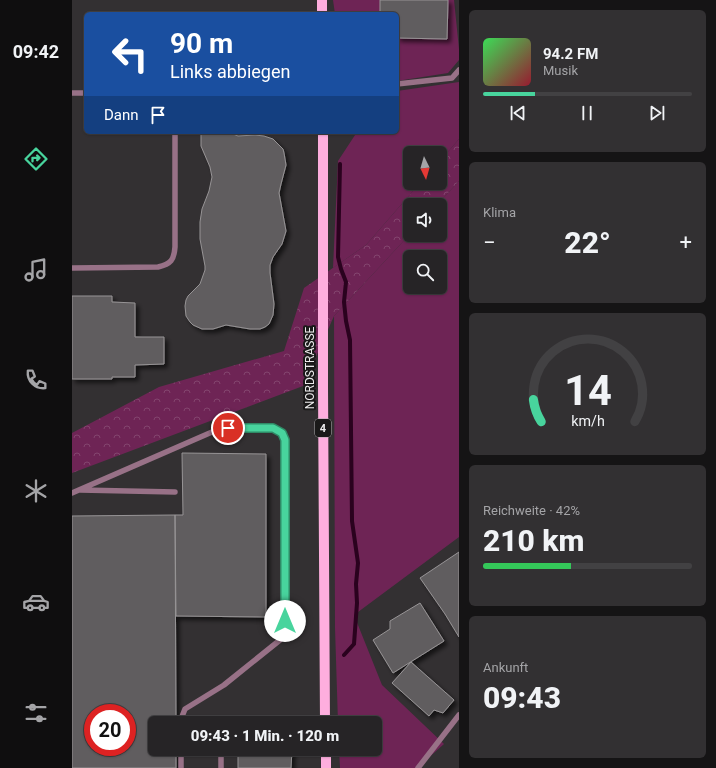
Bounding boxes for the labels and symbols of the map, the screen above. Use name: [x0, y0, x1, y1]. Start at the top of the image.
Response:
north arrow: [403, 146, 447, 190]
street label: NORDSTRASSE: [303, 326, 317, 409]
pin: [211, 411, 245, 445]
road number: 4: [315, 419, 331, 437]
position arrow: [264, 600, 306, 642]
speed limit sign: 20: [84, 704, 136, 756]

